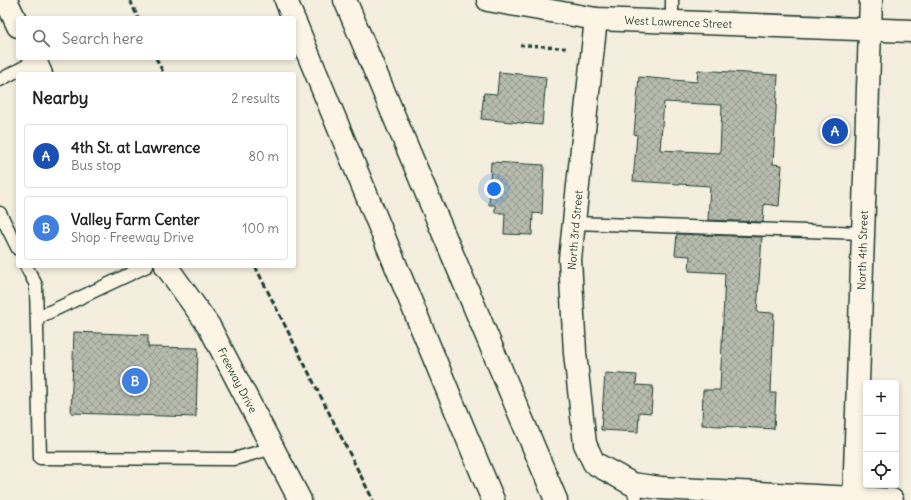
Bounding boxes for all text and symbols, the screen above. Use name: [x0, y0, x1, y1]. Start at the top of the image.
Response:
street label: West Lawrence Street: [624, 13, 733, 31]
search box: [16, 16, 296, 60]
icon: search: [30, 27, 52, 49]
text: Search here: [62, 29, 143, 48]
text: Nearby: [32, 87, 88, 109]
text: 2 results: [231, 90, 280, 107]
pin: A: [822, 116, 848, 146]
text: 4th St. at Lawrence: [71, 138, 200, 157]
text: A: [42, 148, 50, 165]
text: 80 m: [248, 148, 279, 165]
text: Bus stop: [71, 157, 121, 174]
your location: [484, 179, 504, 199]
street label: North 3rd Street: [565, 189, 585, 270]
text: Valley Farm Center: [71, 210, 200, 229]
street label: North 4th Street: [854, 210, 871, 290]
text: B: [42, 220, 50, 237]
text: 100 m: [242, 220, 279, 237]
text: Shop · Freeway Drive: [71, 229, 194, 246]
street label: Freeway Drive: [215, 345, 260, 415]
pin: B: [122, 366, 148, 396]
map controls: [863, 380, 899, 488]
button: +: [863, 380, 899, 416]
button: −: [863, 416, 899, 452]
button: locate: [863, 452, 899, 488]

